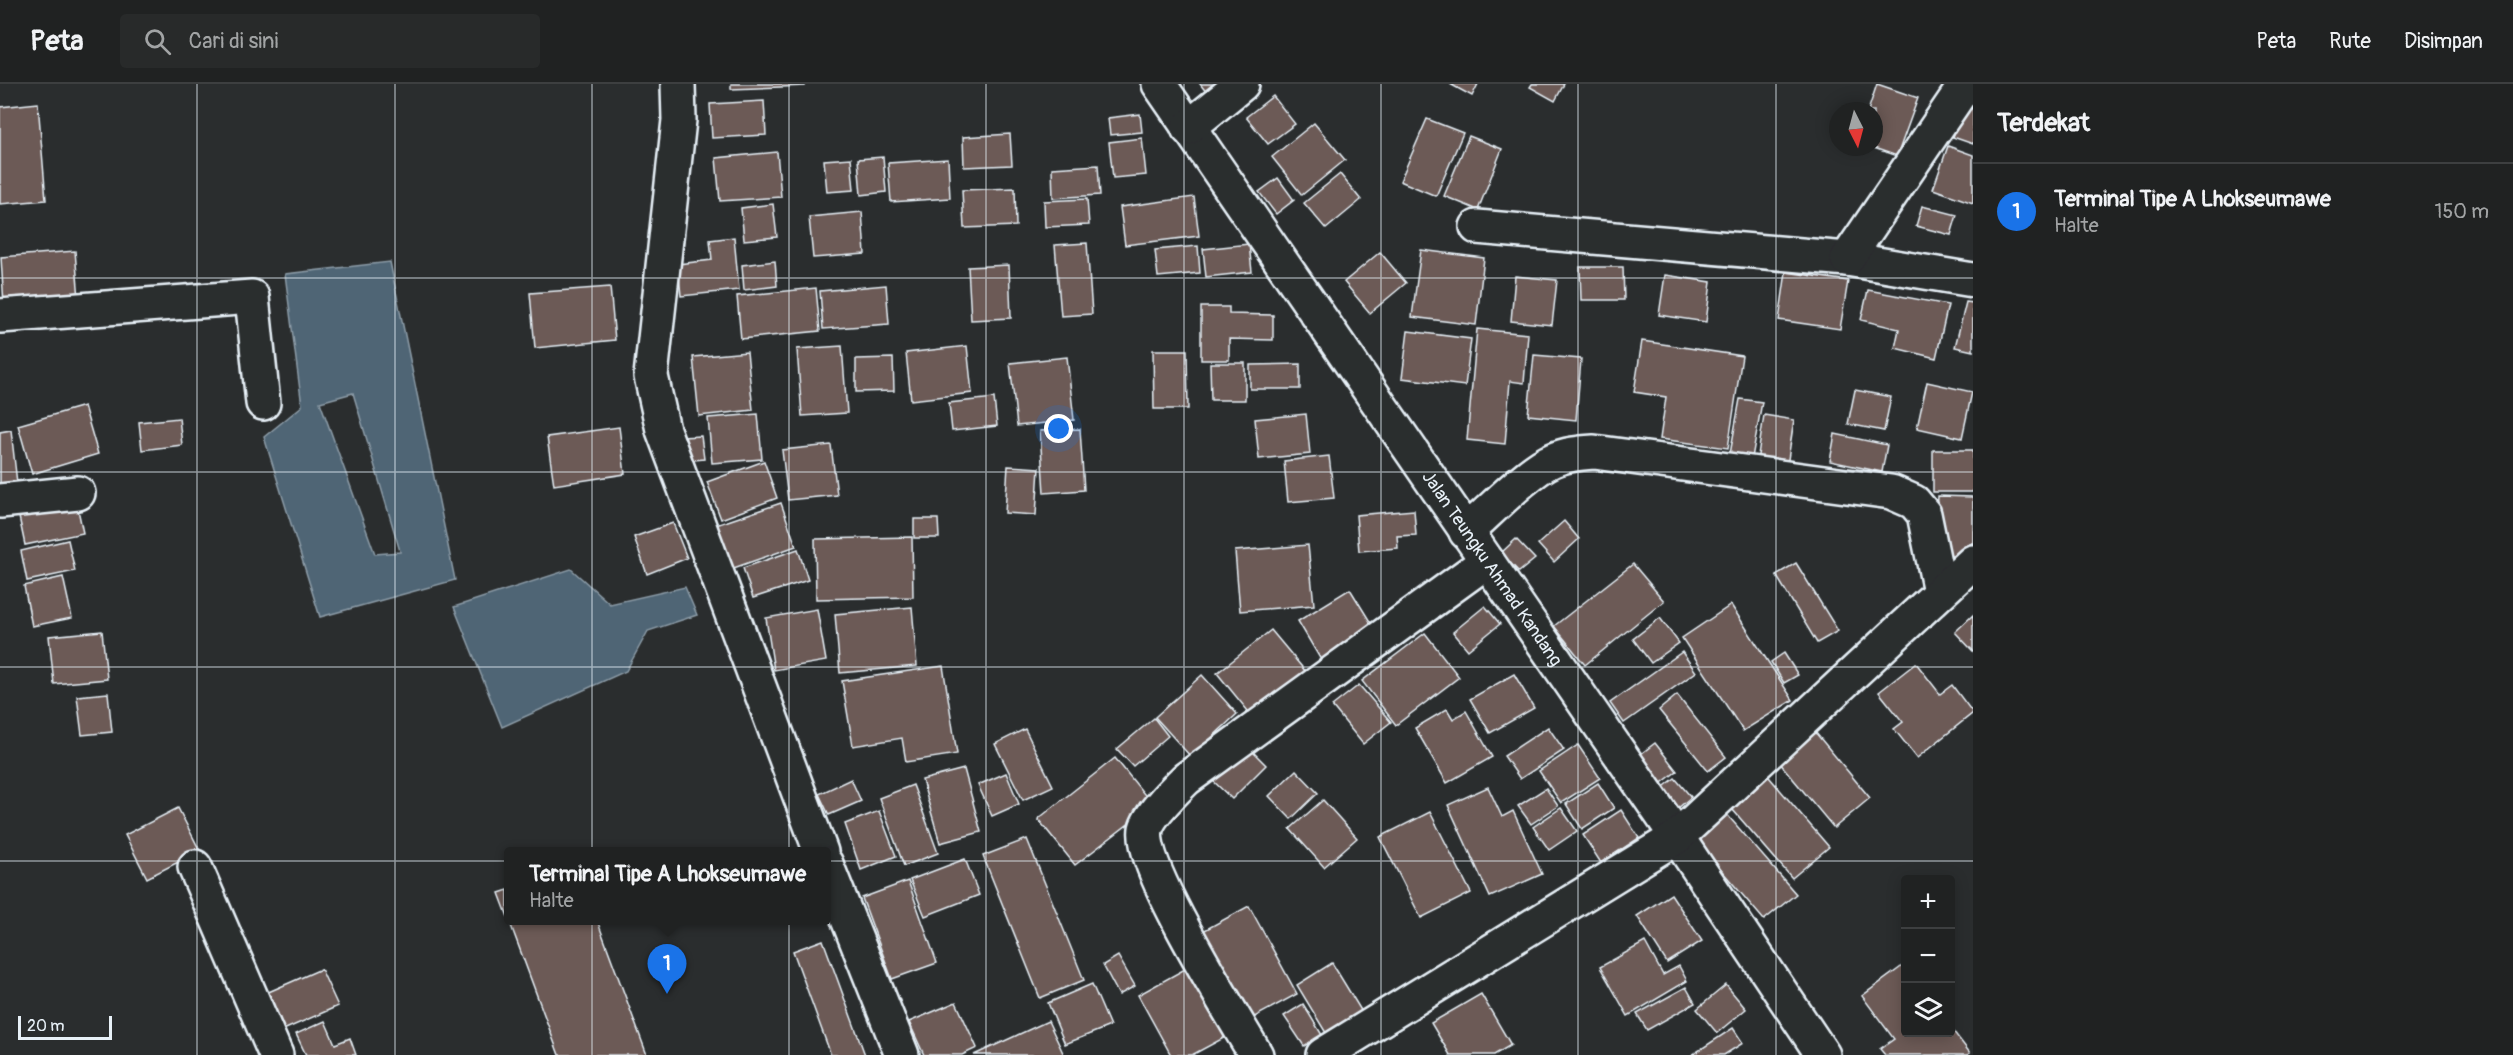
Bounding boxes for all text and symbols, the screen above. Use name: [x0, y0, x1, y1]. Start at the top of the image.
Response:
search box: [120, 14, 540, 68]
text: Peta: [30, 24, 84, 59]
icon: search: [141, 25, 174, 58]
text: Cari di sini: [189, 27, 278, 55]
text: Peta: [2256, 28, 2296, 55]
text: Rute: [2329, 28, 2371, 55]
text: Disimpan: [2404, 28, 2483, 55]
north arrow: [1829, 102, 1883, 156]
text: Terdekat: [1997, 107, 2090, 139]
text: Terminal Tipe A Lhokseumawe: [2054, 185, 2331, 213]
text: 1: [2013, 199, 2020, 224]
text: 150 m: [2435, 199, 2489, 224]
text: Halte: [2054, 213, 2099, 238]
your location: [1044, 414, 1073, 443]
street label: Jalan Teungku Ahmad Kandang: [1417, 466, 1567, 671]
popup: [504, 847, 831, 925]
text: Terminal Tipe A Lhokseumawe: [529, 860, 806, 888]
map controls: [1901, 875, 1955, 1037]
button: +: [1901, 875, 1955, 929]
text: Halte: [529, 888, 574, 913]
button: −: [1901, 929, 1955, 983]
pin: 1: [648, 944, 686, 994]
button: layers: [1901, 983, 1955, 1037]
scale bar: [18, 1013, 112, 1040]
text: 20 m: [27, 1016, 65, 1036]

